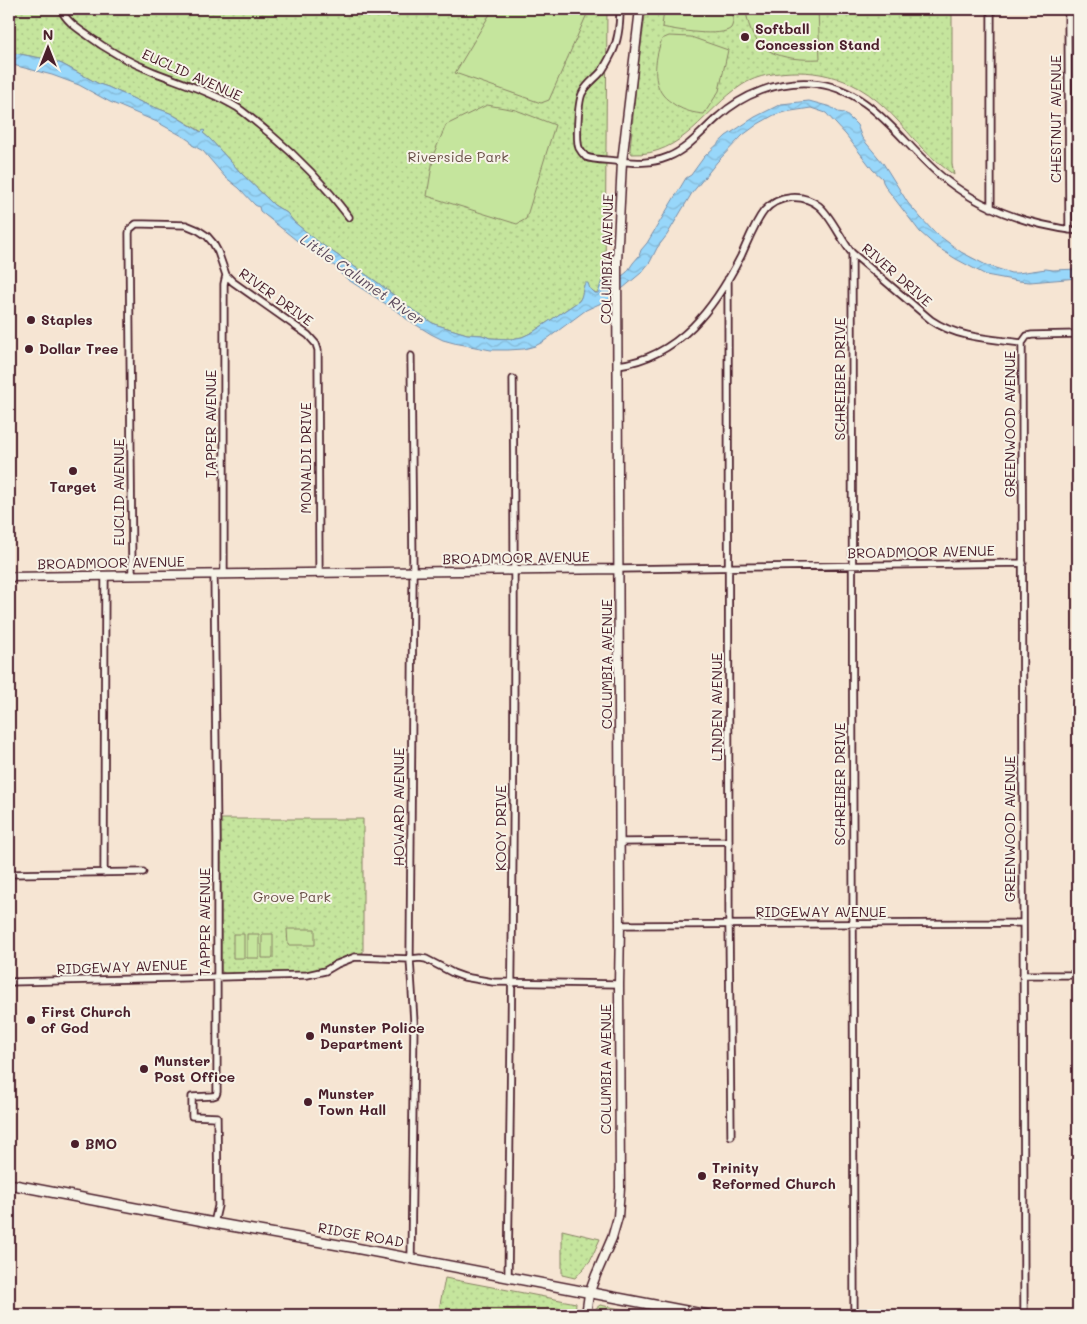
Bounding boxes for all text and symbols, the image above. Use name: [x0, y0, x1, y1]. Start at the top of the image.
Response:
place label: Softball Concession Stand: [755, 19, 880, 54]
north arrow: [22, 22, 72, 72]
text: N: [43, 25, 53, 44]
marker: Softball Concession Stand: [739, 31, 751, 43]
street label: EUCLID AVENUE: [139, 44, 245, 105]
street label: CHESTNUT AVENUE: [1046, 55, 1065, 183]
park label: Riverside Park: [407, 147, 509, 166]
street label: COLUMBIA AVENUE: [596, 194, 617, 324]
water label: Little Calumet River: [297, 229, 429, 330]
street label: RIVER DRIVE: [858, 239, 937, 310]
street label: RIVER DRIVE: [235, 263, 317, 330]
place label: Staples: [41, 310, 93, 329]
marker: Staples: [25, 314, 37, 326]
street label: SCHREIBER DRIVE: [830, 318, 849, 440]
place label: Dollar Tree: [39, 339, 118, 358]
marker: Dollar Tree: [23, 343, 35, 355]
street label: GREENWOOD AVENUE: [1000, 351, 1019, 497]
street label: TAPPER AVENUE: [201, 370, 220, 478]
street label: MONALDI DRIVE: [296, 402, 315, 514]
street label: EUCLID AVENUE: [109, 438, 128, 546]
marker: Target: [67, 465, 79, 477]
place label: Target: [49, 477, 97, 496]
street label: BROADMOOR AVENUE: [847, 541, 995, 562]
street label: BROADMOOR AVENUE: [442, 547, 590, 568]
street label: BROADMOOR AVENUE: [37, 552, 185, 573]
street label: COLUMBIA AVENUE: [597, 599, 616, 729]
street label: LINDEN AVENUE: [707, 653, 726, 761]
street label: SCHREIBER DRIVE: [830, 723, 849, 845]
street label: HOWARD AVENUE: [389, 748, 408, 866]
street label: GREENWOOD AVENUE: [1000, 756, 1019, 902]
street label: KOOY DRIVE: [491, 785, 510, 871]
street label: TAPPER AVENUE: [195, 868, 214, 976]
park label: Grove Park: [253, 887, 331, 906]
street label: RIDGEWAY AVENUE: [755, 902, 887, 921]
street label: RIDGEWAY AVENUE: [56, 955, 188, 978]
place label: First Church of God: [41, 1002, 131, 1037]
street label: COLUMBIA AVENUE: [596, 1004, 615, 1134]
marker: First Church of God: [25, 1014, 37, 1026]
place label: Munster Police Department: [320, 1018, 425, 1053]
marker: Munster Police Department: [304, 1030, 316, 1042]
place label: Munster Post Office: [154, 1051, 235, 1086]
marker: Munster Post Office: [138, 1063, 150, 1075]
place label: Munster Town Hall: [318, 1084, 386, 1119]
marker: Munster Town Hall: [302, 1096, 314, 1108]
place label: BMO: [85, 1134, 117, 1153]
marker: BMO: [69, 1138, 81, 1150]
place label: Trinity Reformed Church: [712, 1158, 836, 1193]
marker: Trinity Reformed Church: [696, 1170, 708, 1182]
street label: RIDGE ROAD: [317, 1218, 406, 1251]

